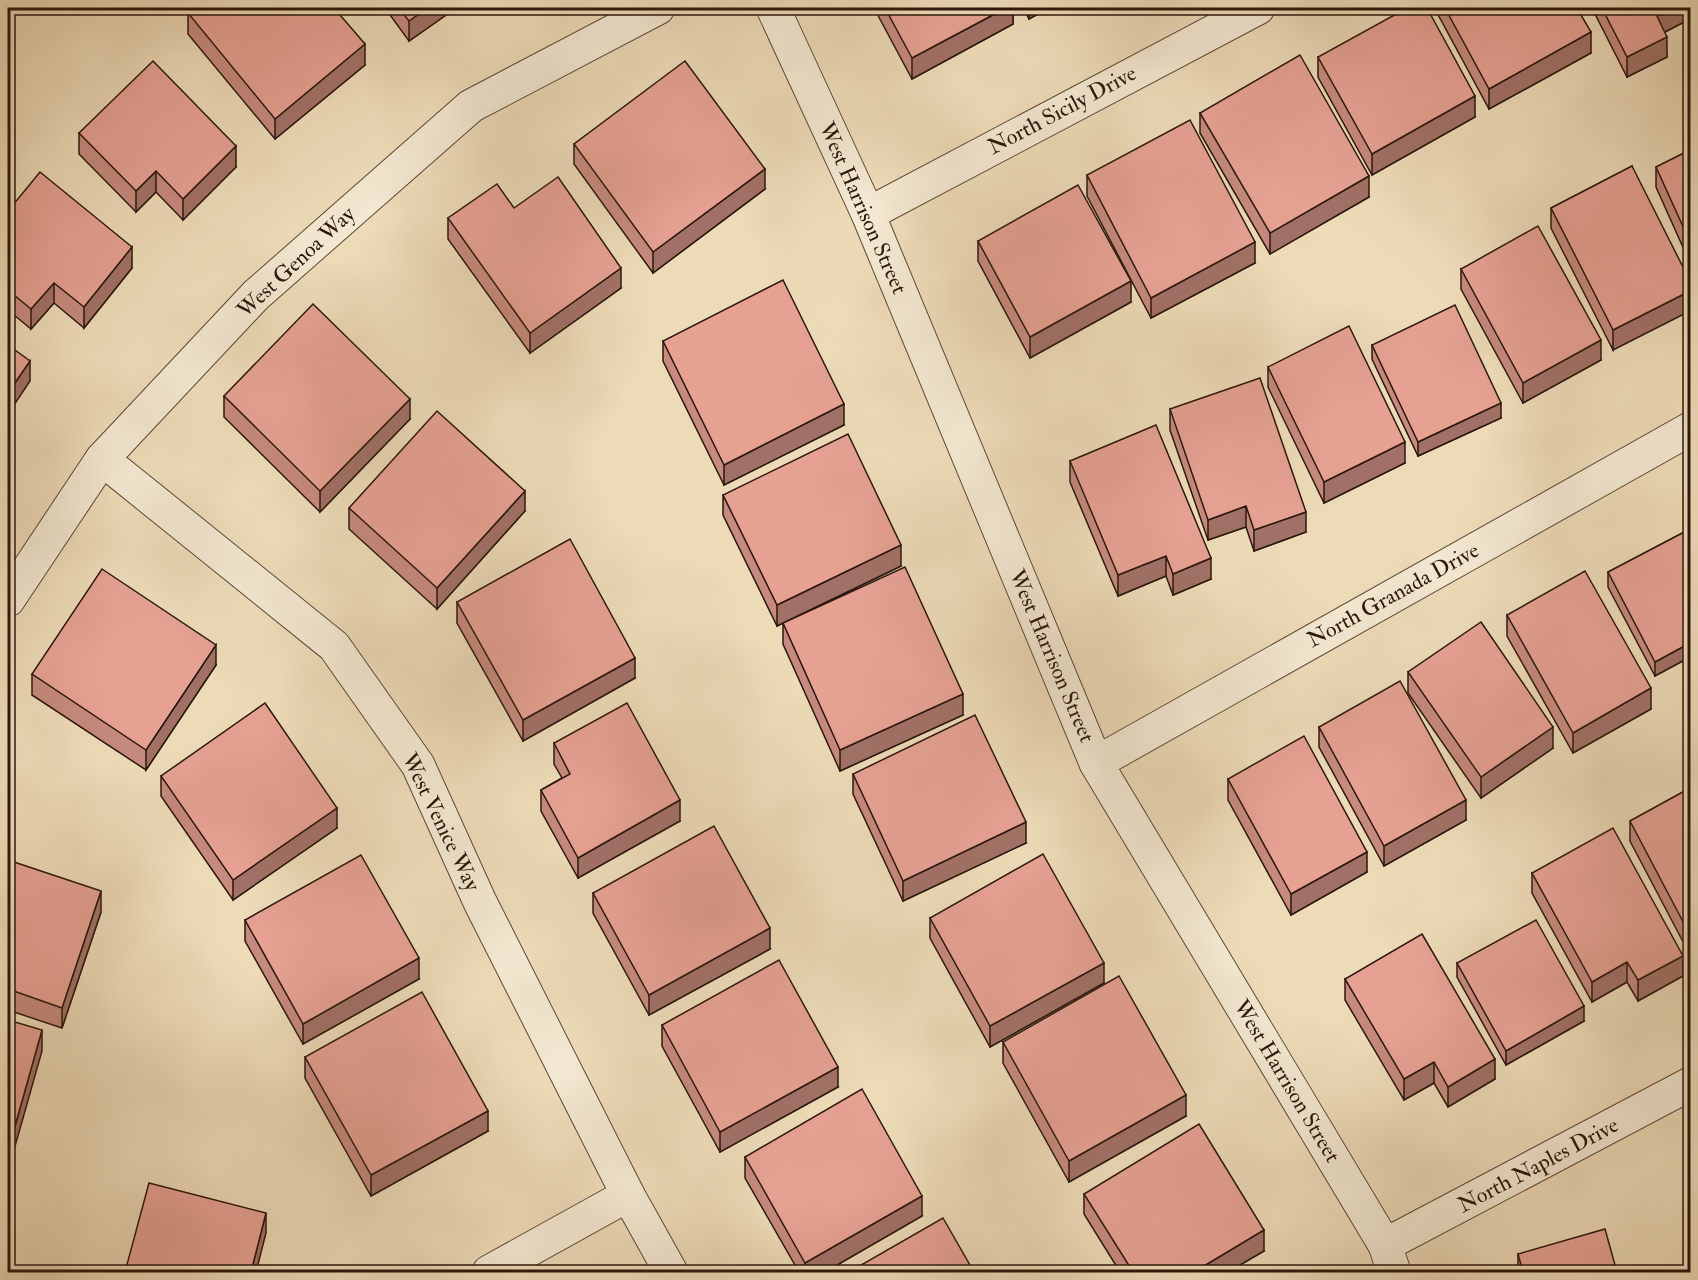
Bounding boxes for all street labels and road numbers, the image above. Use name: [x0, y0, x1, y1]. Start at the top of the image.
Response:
street label: North Sicily Drive: [983, 59, 1141, 161]
street label: West Harrison Street: [812, 117, 913, 298]
street label: West Genoa Way: [230, 200, 361, 324]
street label: North Granada Drive: [1302, 536, 1484, 654]
street label: West Harrison Street: [1003, 564, 1101, 747]
street label: West Venice Way: [395, 747, 487, 896]
street label: West Harrison Street: [1227, 993, 1347, 1168]
street label: North Naples Drive: [1453, 1111, 1624, 1220]

